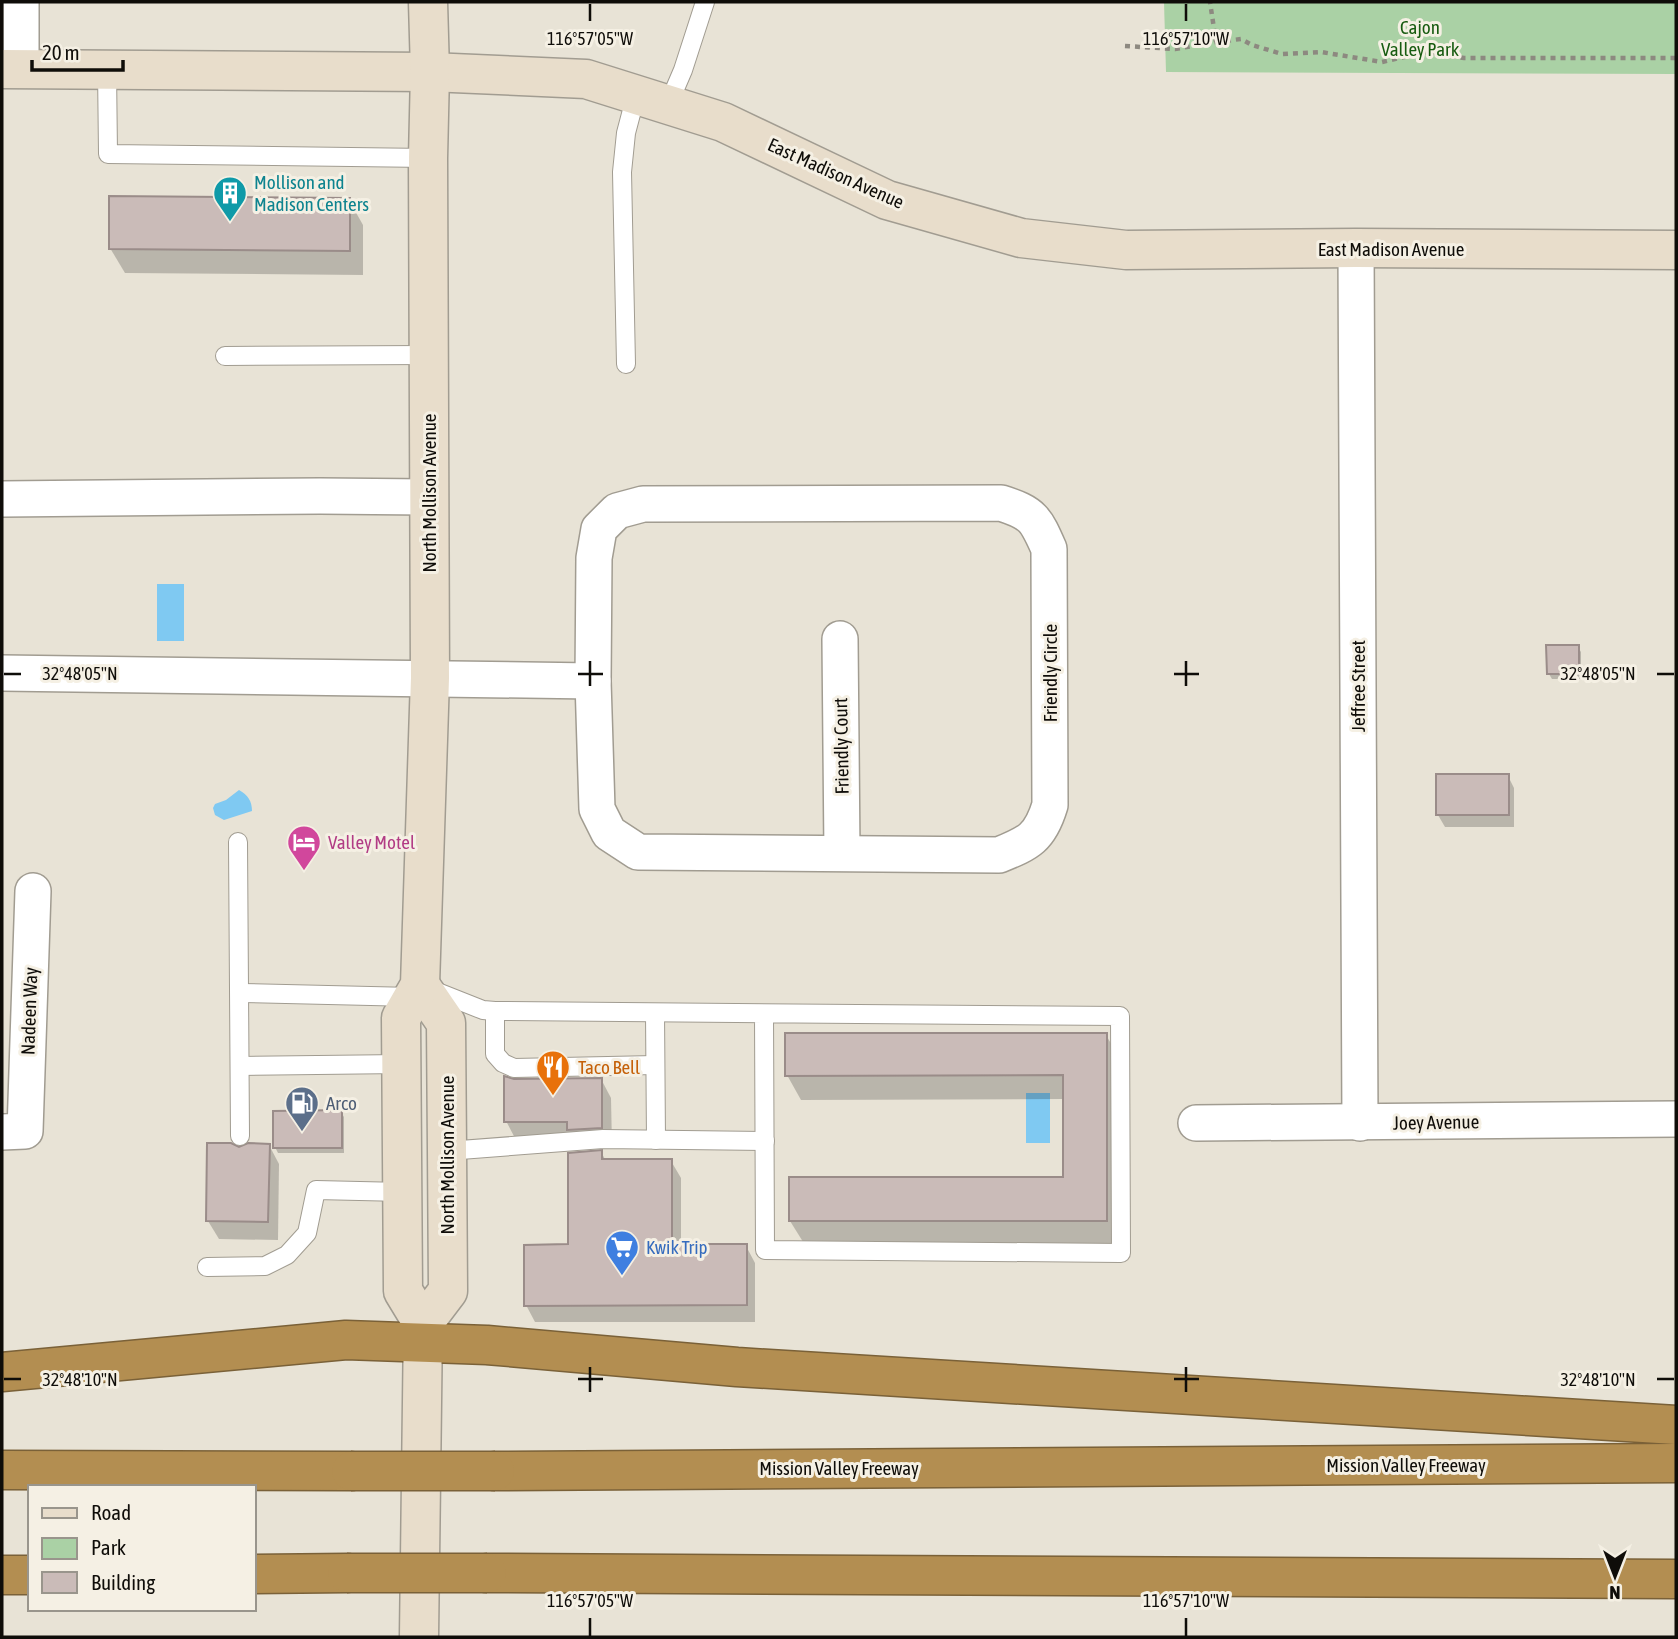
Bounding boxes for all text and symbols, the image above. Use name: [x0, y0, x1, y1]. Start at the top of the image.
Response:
park label: Cajon Valley Park: [1381, 16, 1460, 60]
scale bar: [32, 28, 122, 72]
text: 116°57'05"W: [547, 28, 633, 49]
text: 116°57'10"W: [1143, 28, 1229, 49]
text: 20 m: [42, 40, 80, 64]
street label: East Madison Avenue: [765, 133, 907, 213]
place label: Mollison and Madison Centers: [254, 171, 369, 215]
building icon: Mollison and Madison Centers: [211, 174, 249, 223]
street label: East Madison Avenue: [1318, 238, 1464, 260]
street label: North Mollison Avenue: [418, 414, 440, 573]
street label: Friendly Circle: [1039, 624, 1061, 722]
street label: Jeffree Street: [1347, 640, 1369, 732]
text: 32°48'05"N: [42, 663, 118, 684]
text: 32°48'05"N: [1560, 663, 1636, 684]
street label: Friendly Court: [829, 697, 853, 795]
hotel icon: Valley Motel: [285, 823, 323, 872]
place label: Valley Motel: [328, 831, 415, 853]
street label: Nadeen Way: [16, 967, 42, 1055]
restaurant icon: Taco Bell: [534, 1048, 572, 1097]
place label: Taco Bell: [578, 1056, 640, 1078]
street label: North Mollison Avenue: [436, 1076, 458, 1235]
fuel station icon: Arco: [283, 1084, 321, 1133]
place label: Arco: [326, 1092, 357, 1114]
street label: Joey Avenue: [1393, 1110, 1479, 1134]
supermarket icon: Kwik Trip: [603, 1228, 641, 1277]
place label: Kwik Trip: [646, 1236, 708, 1258]
text: 32°48'10"N: [42, 1369, 118, 1390]
text: 32°48'10"N: [1560, 1369, 1636, 1390]
street label: Mission Valley Freeway: [1326, 1454, 1486, 1476]
street label: Mission Valley Freeway: [759, 1457, 919, 1479]
legend: [28, 1485, 256, 1611]
text: Road: [91, 1500, 131, 1524]
text: Park: [91, 1535, 126, 1559]
north arrow: [1580, 1541, 1650, 1611]
text: Building: [91, 1570, 155, 1594]
text: N: [1609, 1582, 1621, 1604]
text: 116°57'05"W: [547, 1590, 633, 1611]
text: 116°57'10"W: [1143, 1590, 1229, 1611]

